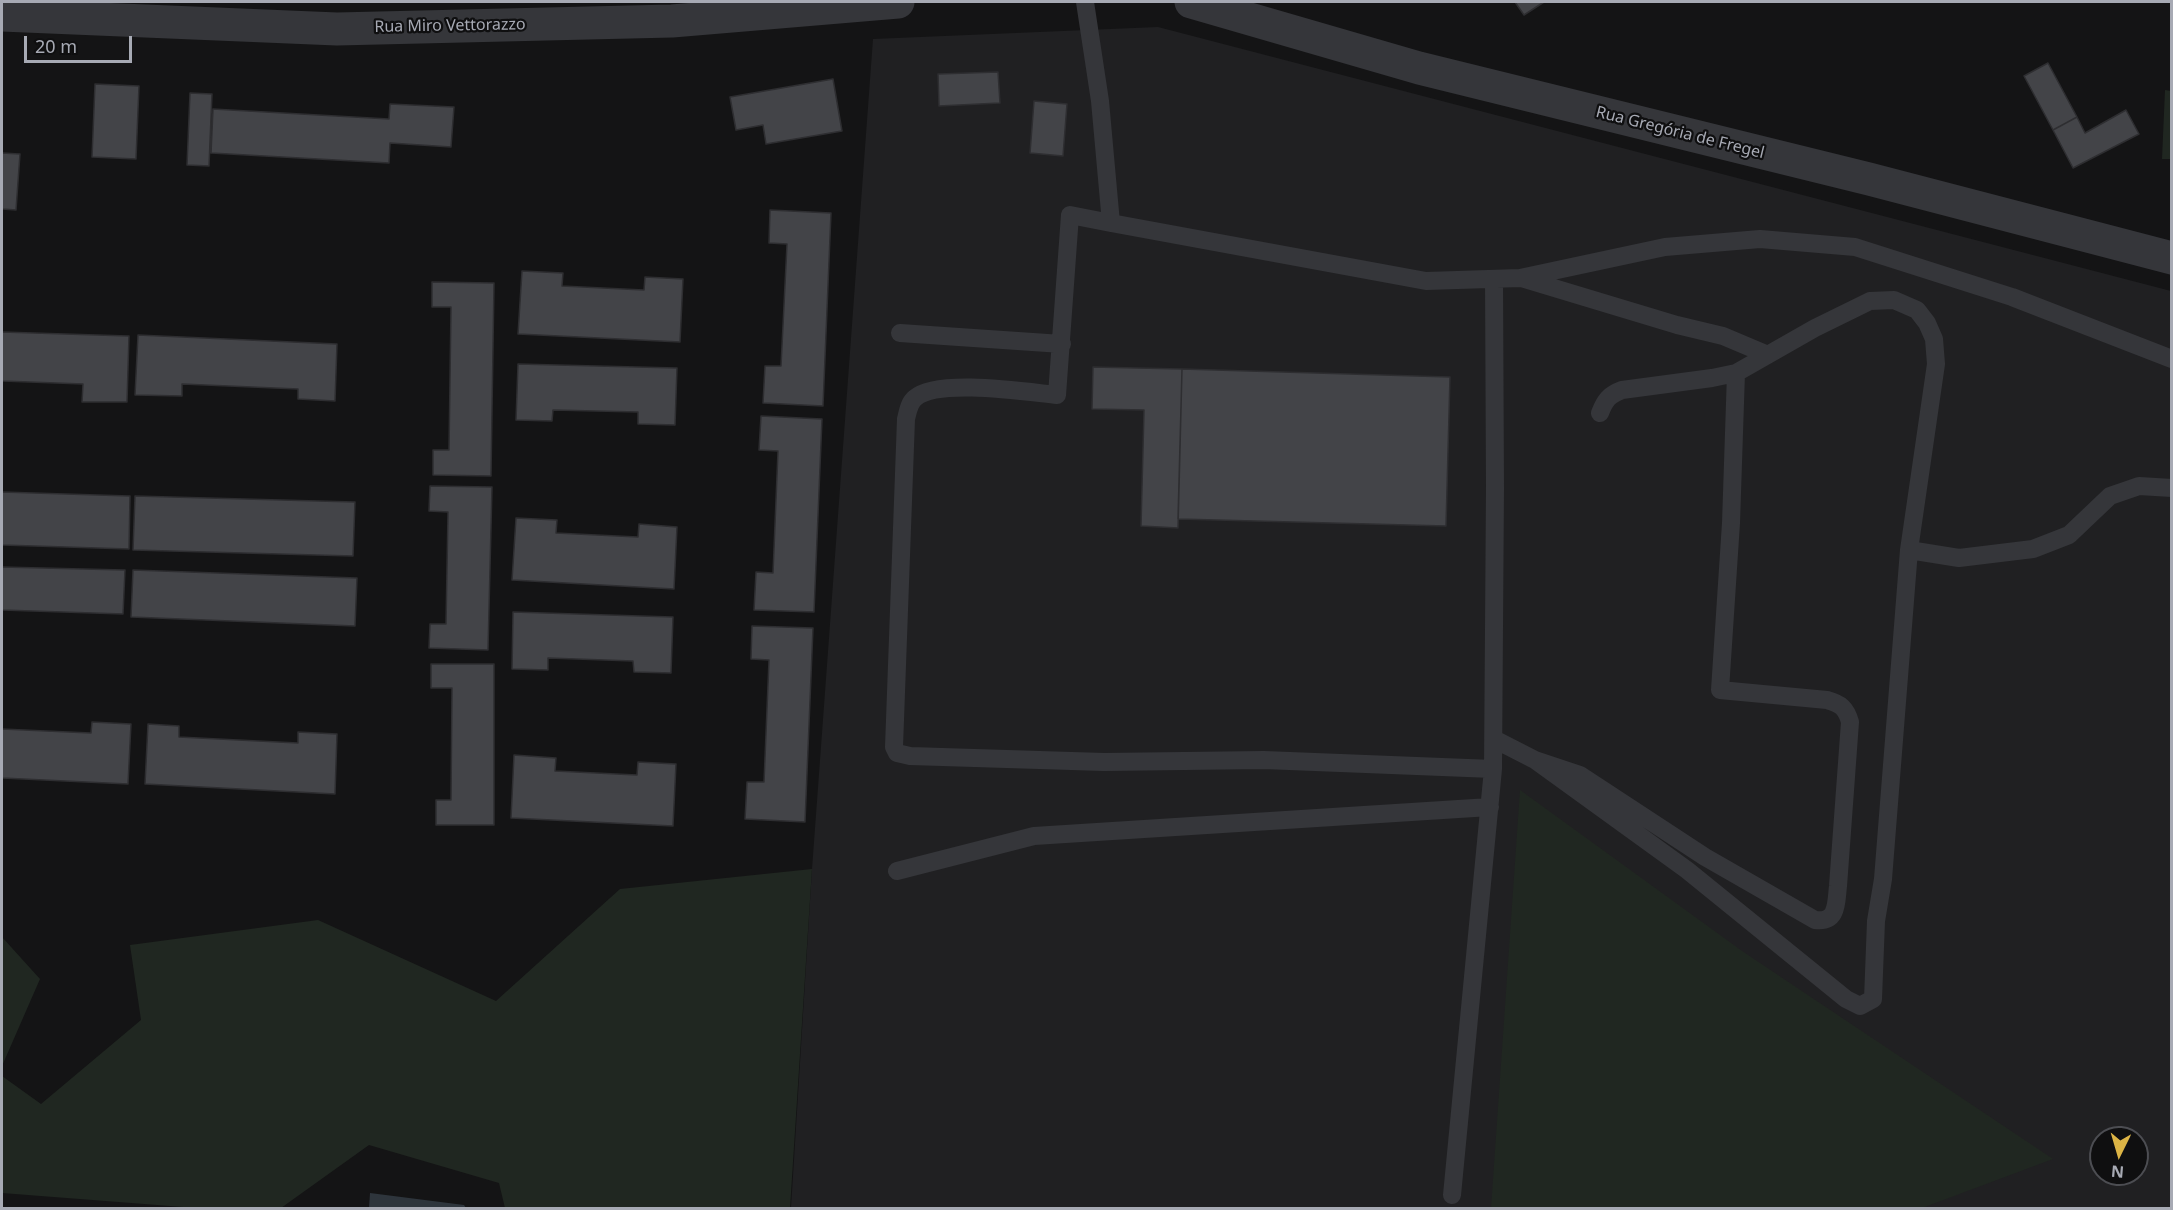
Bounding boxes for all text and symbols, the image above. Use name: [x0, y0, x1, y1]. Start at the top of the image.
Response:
street label: Rua Miro Vettorazzo: [374, 15, 526, 37]
scale bar: [27, 24, 135, 62]
text: 20 m: [35, 34, 77, 58]
street label: Rua Gregória de Fregel: [1594, 103, 1766, 163]
north arrow: [2089, 1126, 2149, 1186]
text: N: [2110, 1160, 2125, 1183]

